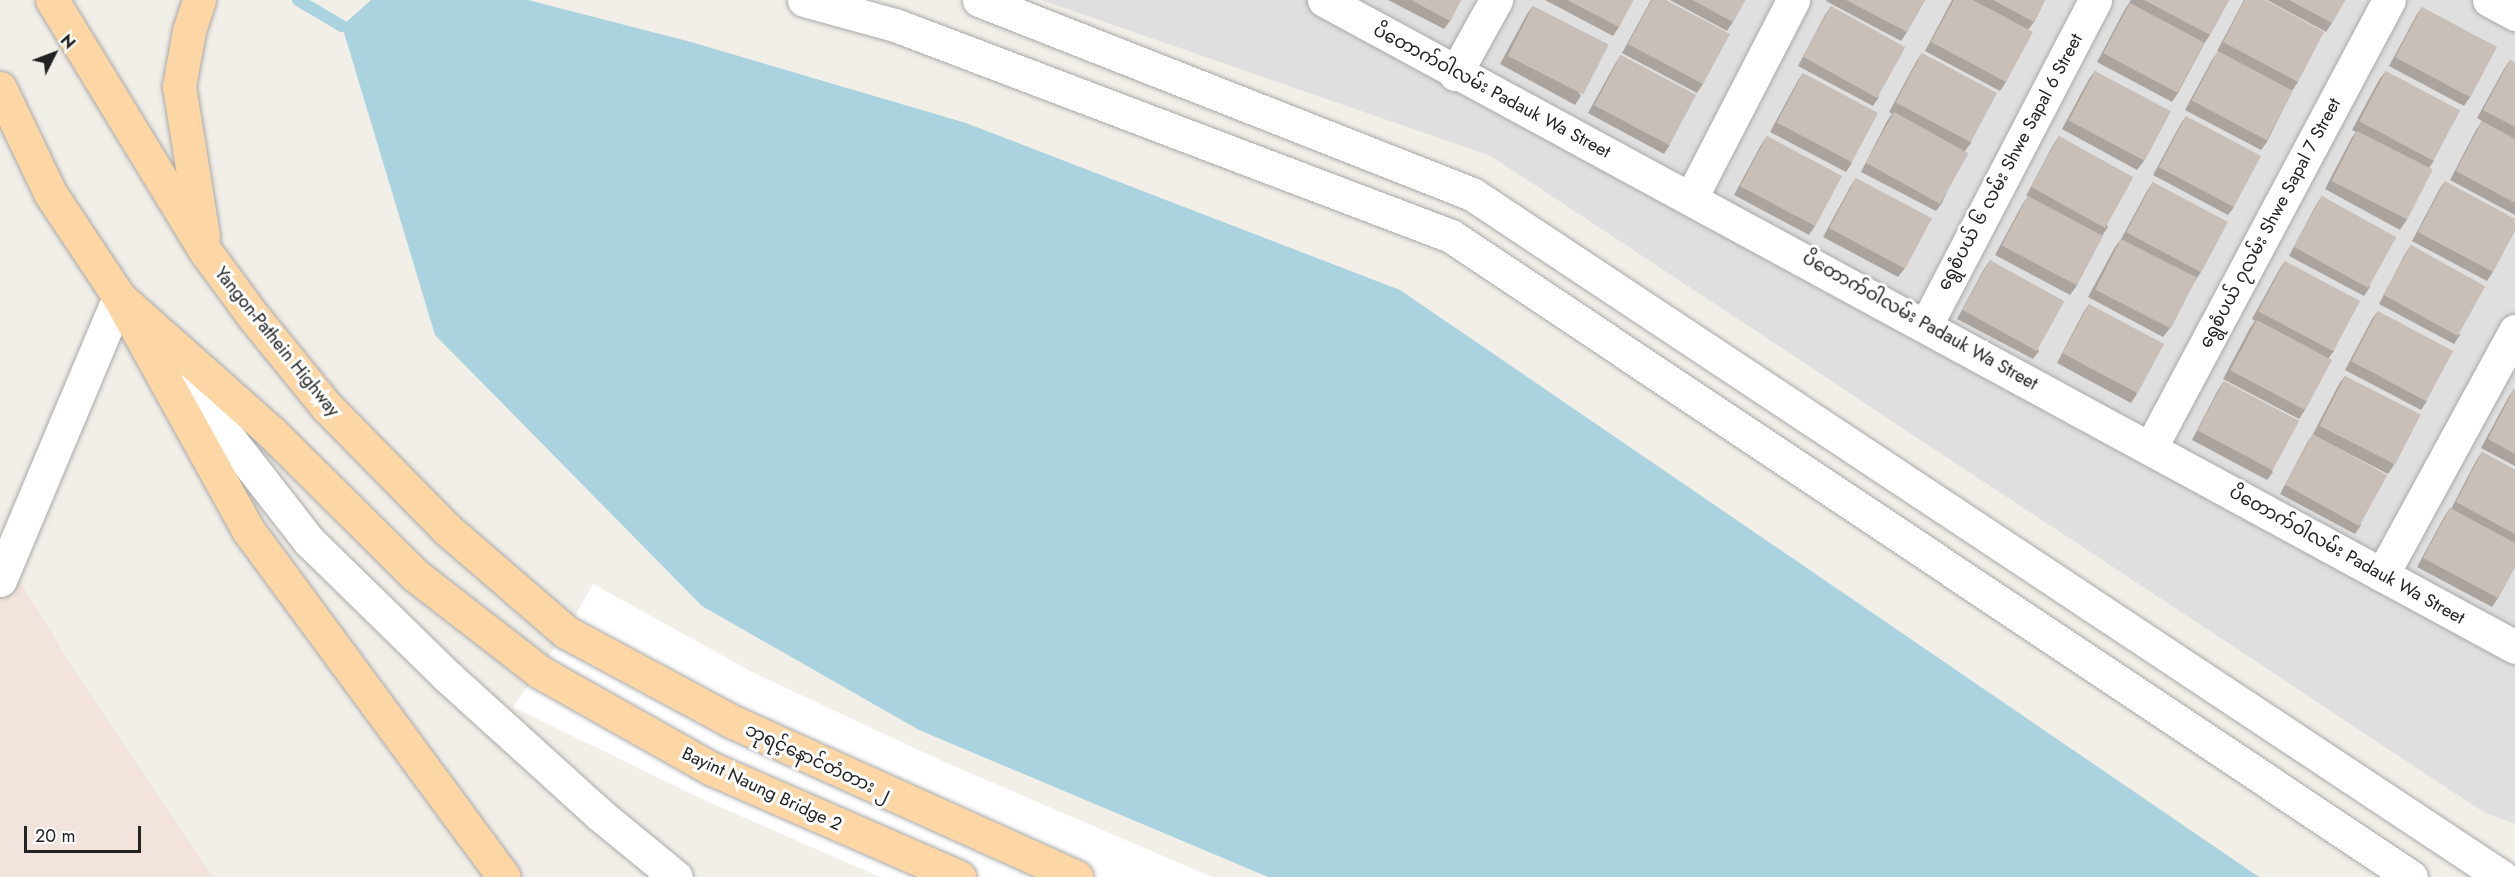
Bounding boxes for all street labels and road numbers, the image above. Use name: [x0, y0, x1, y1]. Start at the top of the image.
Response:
street label: ပိတောက်ဝါလမ်း Padauk Wa Street: [1370, 19, 1614, 163]
street label: ရွေစံပယ် ၆ လမ်း Shwe Sapal 6 Street: [1933, 30, 2087, 294]
street label: ရွေစံပယ် ၇လမ်း Shwe Sapal 7 Street: [2195, 94, 2345, 352]
street label: ပိတောက်ဝါလမ်း Padauk Wa Street: [1799, 247, 2041, 395]
street label: Yangon-Pathein Highway: [210, 263, 344, 421]
street label: ပိတောက်ဝါလမ်း Padauk Wa Street: [2226, 481, 2468, 629]
street label: ဘုရင့်နောင်တံတား ၂: [742, 719, 894, 805]
street label: Bayint Naung Bridge 2: [679, 742, 845, 836]

